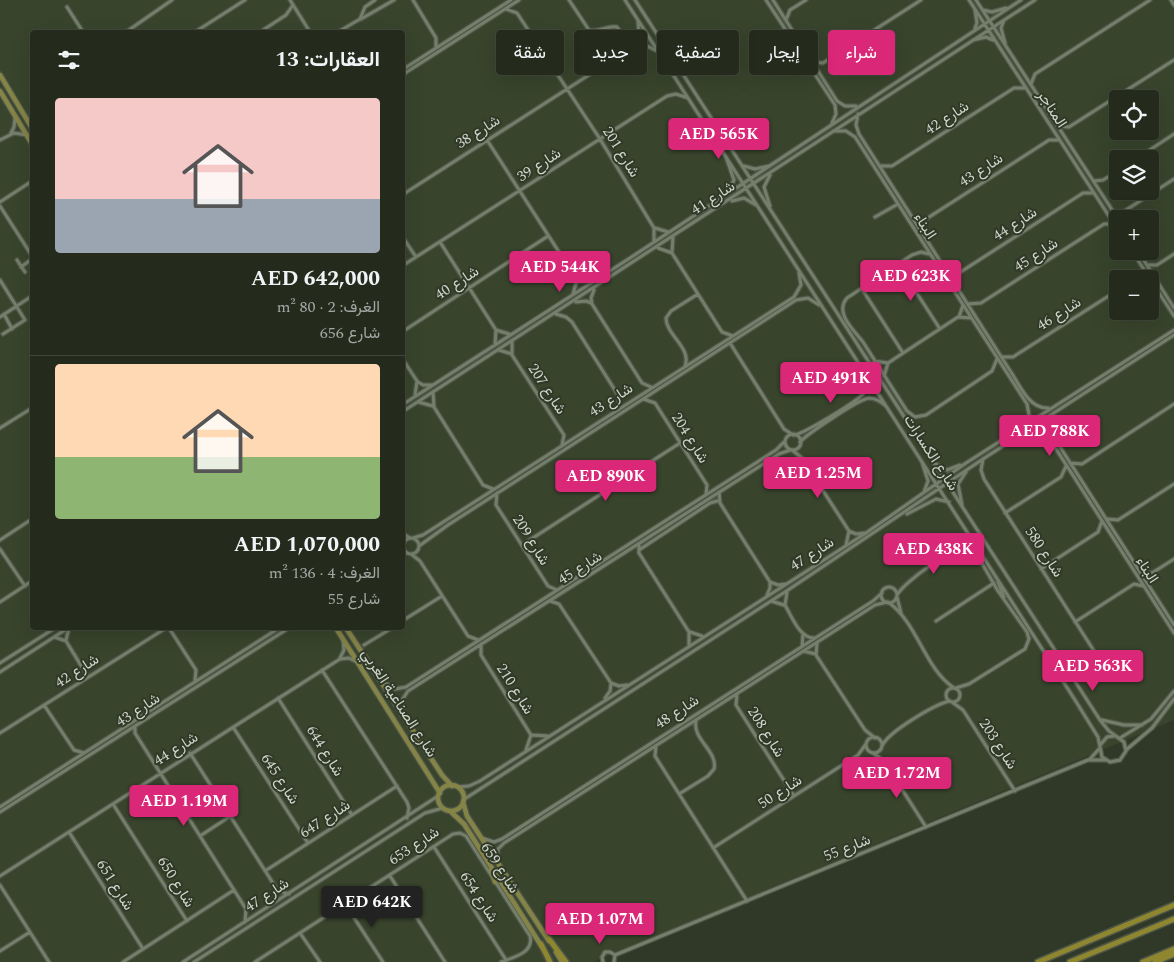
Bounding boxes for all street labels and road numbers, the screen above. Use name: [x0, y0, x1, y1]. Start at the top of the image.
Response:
street label: المناجر: [1031, 85, 1073, 133]
street label: شارع 42: [920, 95, 974, 141]
street label: شارع 38: [451, 109, 505, 155]
street label: شارع 201: [596, 122, 646, 182]
street label: شارع 39: [512, 142, 566, 188]
street label: شارع 43: [954, 147, 1008, 193]
street label: شارع 41: [686, 175, 740, 221]
street label: شارع 44: [988, 201, 1042, 247]
street label: البناء: [908, 208, 942, 244]
street label: شارع 45: [1009, 232, 1063, 278]
street label: شارع 40: [430, 260, 484, 306]
street label: شارع 46: [1032, 291, 1086, 337]
street label: شارع 207: [522, 359, 572, 419]
street label: شارع 43: [584, 377, 638, 423]
street label: شارع 204: [665, 408, 715, 468]
street label: شارع الكسارات: [898, 410, 964, 496]
street label: شارع 209: [506, 510, 556, 570]
street label: شارع 580: [1019, 522, 1069, 582]
street label: شارع 47: [785, 531, 839, 577]
street label: شارع 45: [553, 545, 607, 591]
street label: البناء: [1130, 552, 1164, 588]
street label: شارع الصناعية الغربي: [354, 644, 443, 763]
street label: شارع 42: [50, 648, 104, 694]
street label: شارع 210: [490, 659, 540, 719]
street label: شارع 43: [111, 687, 165, 733]
street label: شارع 48: [650, 689, 704, 735]
street label: شارع 208: [741, 702, 791, 762]
street label: شارع 203: [973, 714, 1023, 774]
street label: شارع 644: [300, 721, 350, 781]
street label: شارع 44: [149, 726, 203, 772]
street label: شارع 645: [255, 749, 305, 809]
street label: شارع 50: [753, 769, 807, 815]
street label: شارع 647: [295, 794, 355, 844]
street label: شارع 653: [384, 821, 444, 871]
street label: شارع 55: [820, 828, 874, 868]
street label: شارع 659: [475, 838, 525, 898]
street label: شارع 650: [151, 852, 201, 912]
street label: شارع 651: [90, 855, 140, 915]
street label: شارع 654: [454, 867, 504, 927]
street label: شارع 47: [240, 872, 294, 918]

